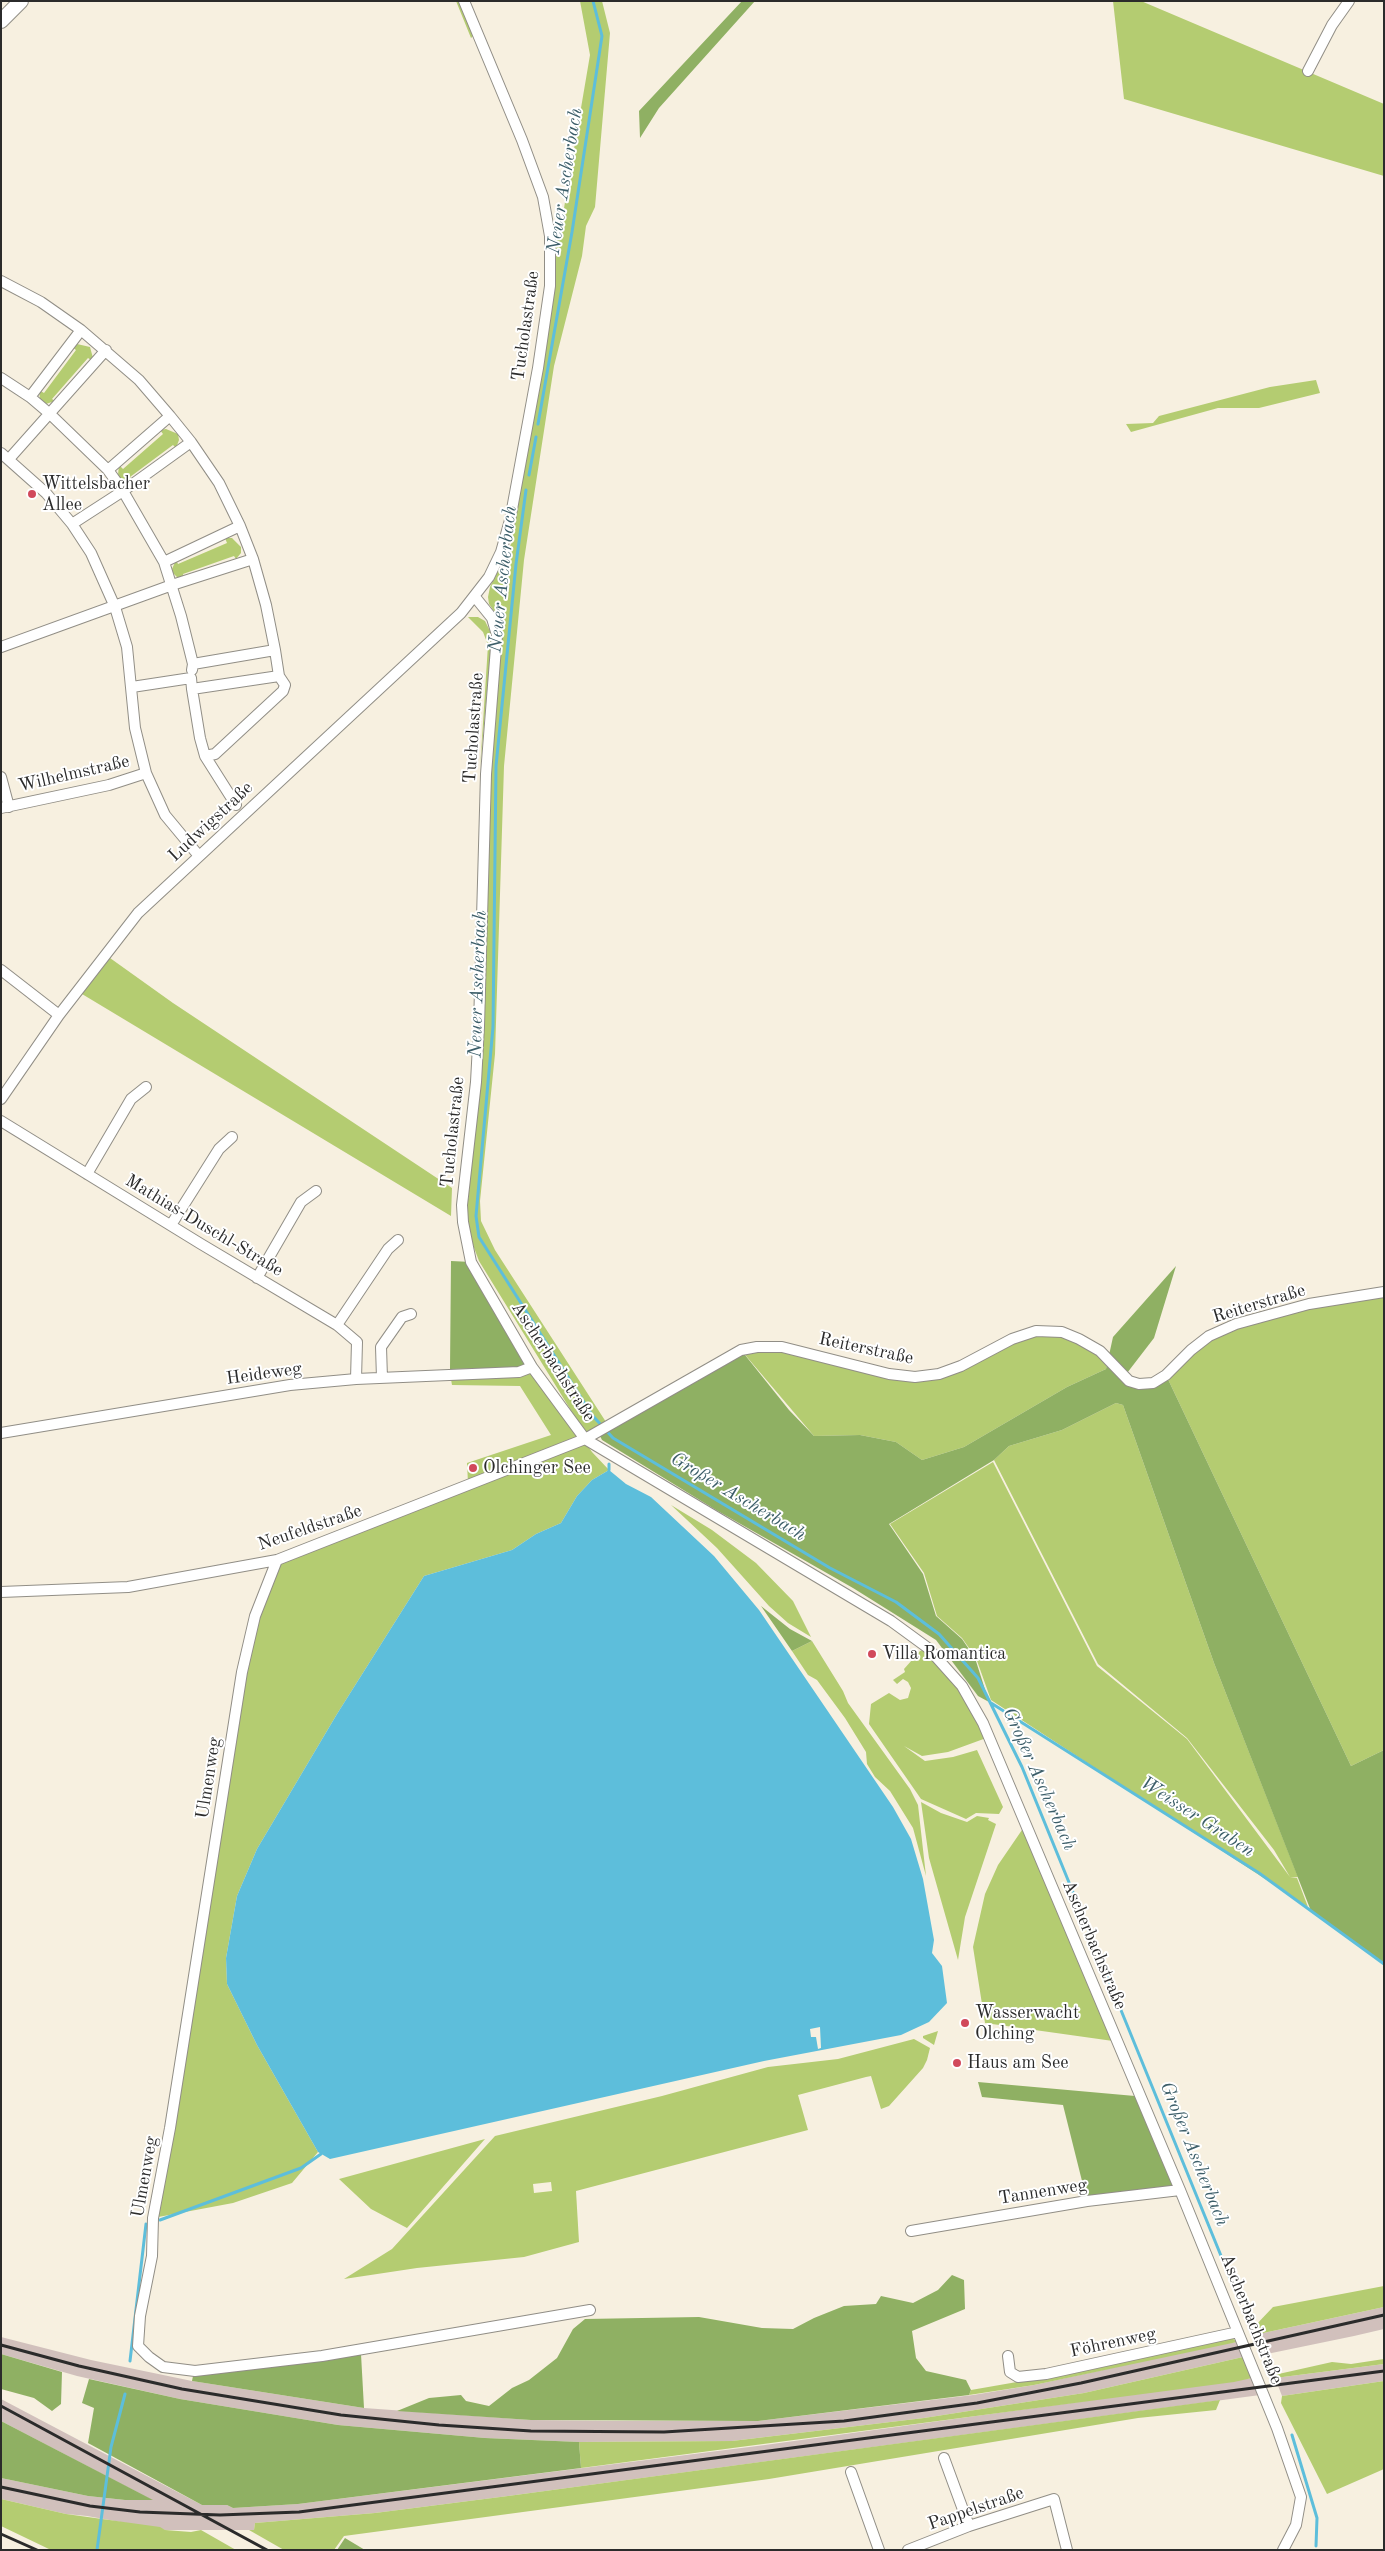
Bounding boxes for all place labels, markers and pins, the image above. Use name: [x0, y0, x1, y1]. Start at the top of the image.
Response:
place label: Wittelsbacher Allee: [42, 473, 150, 516]
marker: Wittelsbacher Allee: [26, 488, 38, 500]
place label: Olchinger See: [483, 1457, 591, 1479]
marker: Olchinger See: [467, 1462, 479, 1474]
place label: Villa Romantica: [882, 1643, 1006, 1665]
marker: Villa Romantica: [866, 1648, 878, 1660]
place label: Wasserwacht Olching: [975, 2002, 1079, 2045]
marker: Wasserwacht Olching: [959, 2017, 971, 2029]
place label: Haus am See: [967, 2052, 1068, 2074]
marker: Haus am See: [951, 2057, 963, 2069]

